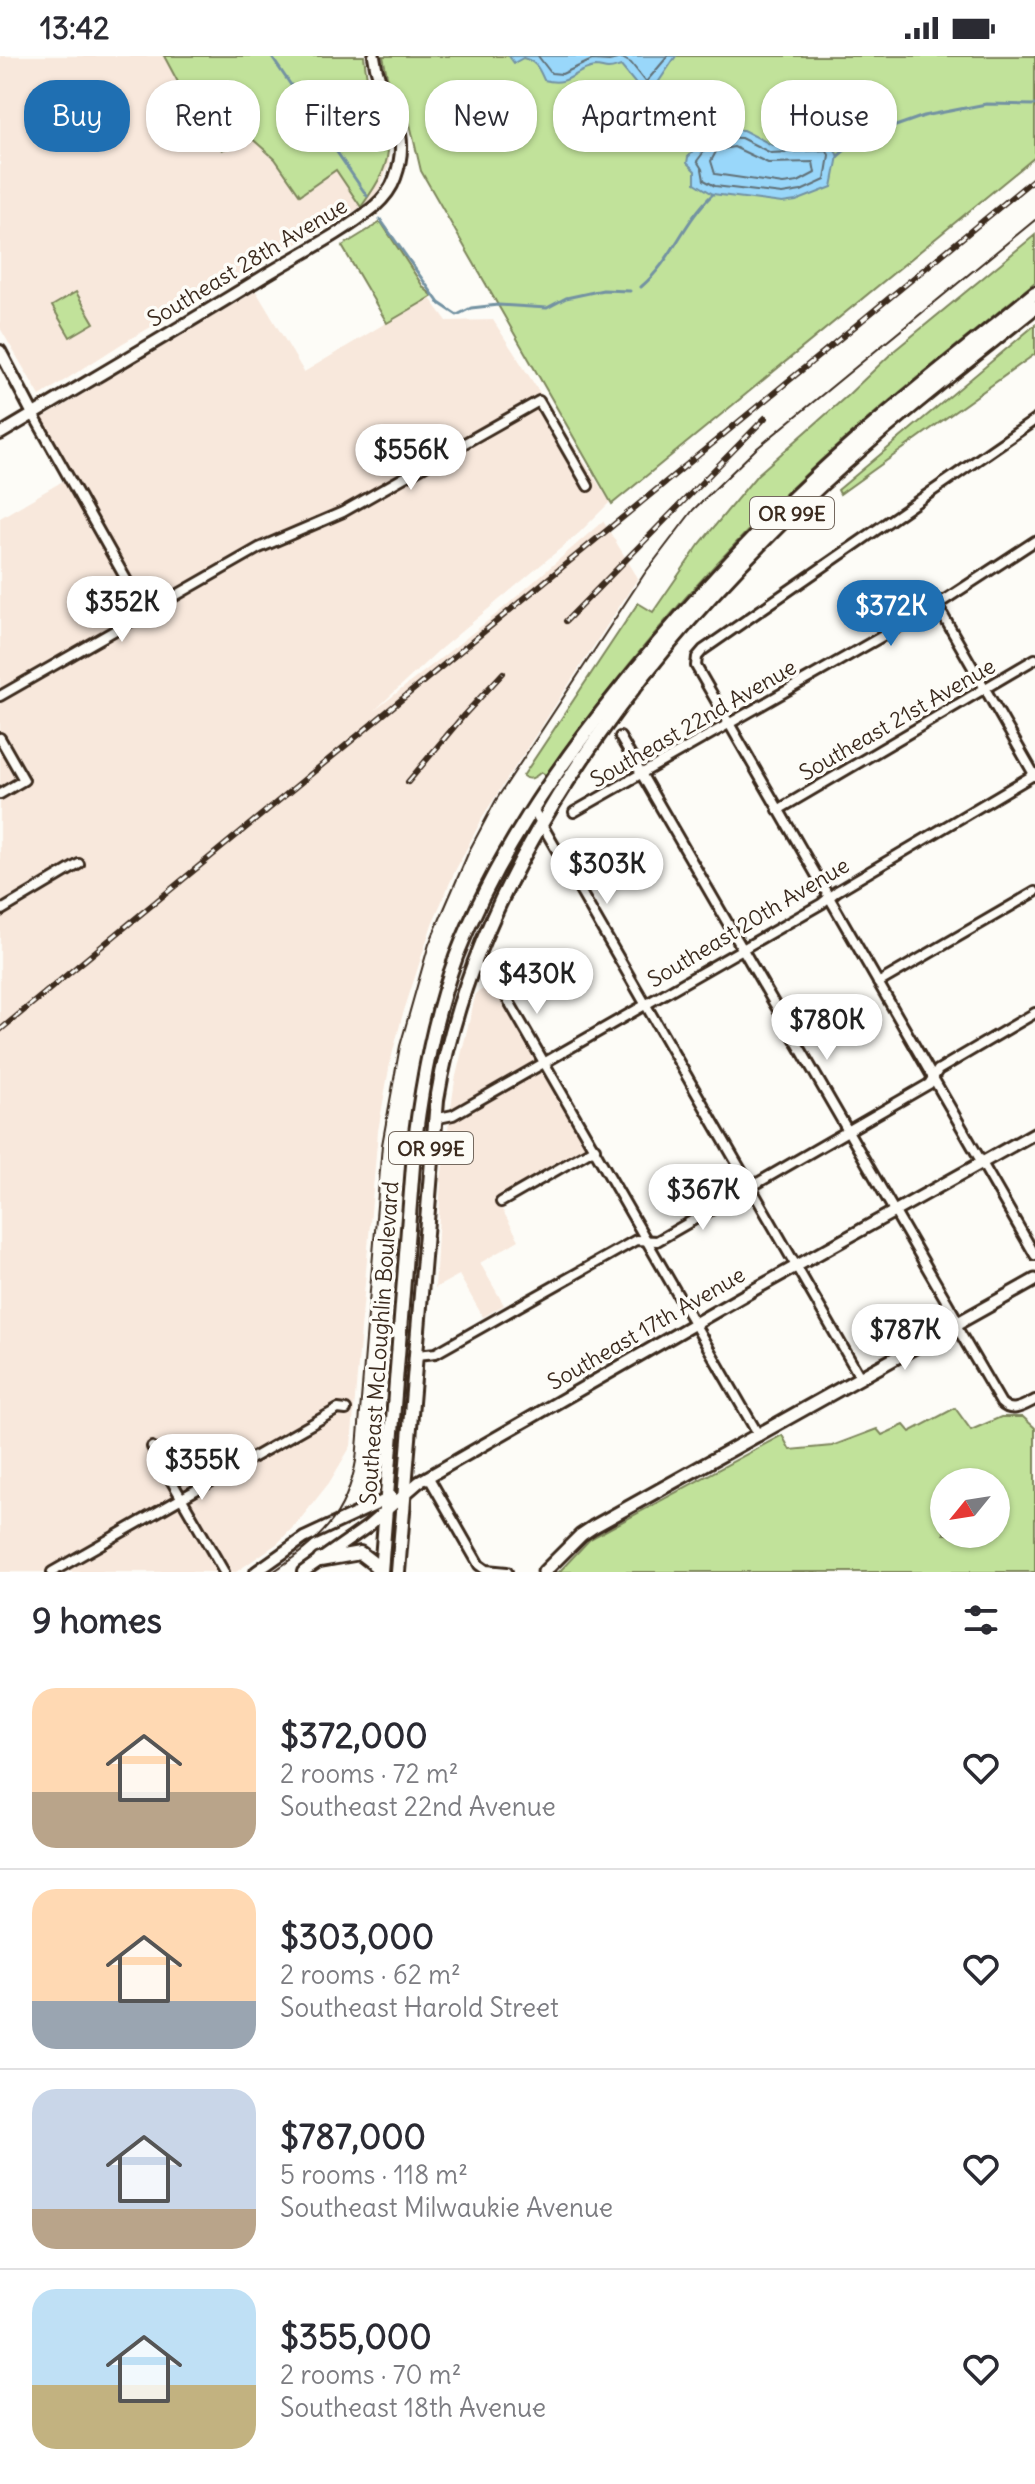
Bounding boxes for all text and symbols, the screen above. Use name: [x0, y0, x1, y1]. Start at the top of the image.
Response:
text: 13:42: [40, 9, 110, 47]
chip: Buy: [24, 80, 130, 152]
chip: Rent: [146, 80, 260, 152]
chip: Filters: [276, 80, 409, 152]
chip: New: [425, 80, 537, 152]
chip: Apartment: [553, 80, 745, 152]
chip: House: [761, 80, 897, 152]
street label: Southeast 28th Avenue: [142, 191, 352, 333]
pin: $556K: [355, 424, 467, 492]
text: $556K: [373, 433, 449, 466]
road number: OR 99E: [750, 497, 834, 529]
pin: $352K: [66, 576, 178, 644]
pin: $372K: [835, 580, 947, 648]
text: $352K: [85, 585, 159, 618]
text: $372K: [855, 589, 927, 622]
street label: Southeast 21st Avenue: [794, 651, 1000, 787]
street label: Southeast 22nd Avenue: [585, 653, 801, 793]
pin: $303K: [551, 838, 663, 906]
text: $303K: [568, 847, 646, 880]
street label: Southeast 20th Avenue: [642, 851, 854, 993]
pin: $430K: [481, 948, 593, 1016]
text: $430K: [498, 957, 576, 990]
pin: $780K: [771, 994, 883, 1062]
text: $780K: [789, 1003, 865, 1036]
road number: OR 99E: [389, 1132, 473, 1164]
pin: $367K: [647, 1164, 759, 1232]
text: $367K: [667, 1173, 739, 1206]
street label: Southeast McLoughlin Boulevard: [354, 1180, 404, 1506]
street label: Southeast 17th Avenue: [542, 1260, 750, 1396]
pin: $787K: [849, 1304, 961, 1372]
text: $787K: [870, 1313, 940, 1346]
pin: $355K: [146, 1434, 258, 1502]
text: $355K: [164, 1443, 240, 1476]
north arrow: [930, 1468, 1010, 1548]
map controls: [930, 1468, 1010, 1548]
icon: filters: [959, 1598, 1003, 1642]
text: 9 homes: [32, 1599, 162, 1642]
text: $372,000: [280, 1714, 428, 1757]
icon: home: [96, 1720, 192, 1816]
icon: heart: [959, 1746, 1003, 1790]
text: 2 rooms · 72 m²: [280, 1757, 459, 1790]
text: Southeast 22nd Avenue: [280, 1790, 556, 1823]
text: $303,000: [280, 1915, 434, 1958]
icon: home: [96, 1921, 192, 2017]
icon: heart: [959, 1947, 1003, 1991]
text: 2 rooms · 62 m²: [280, 1958, 461, 1991]
text: Southeast Harold Street: [280, 1991, 559, 2024]
text: $787,000: [280, 2115, 426, 2158]
icon: home: [96, 2121, 192, 2217]
icon: heart: [959, 2147, 1003, 2191]
text: 5 rooms · 118 m²: [280, 2158, 468, 2191]
text: Southeast Milwaukie Avenue: [280, 2191, 613, 2224]
text: $355,000: [280, 2315, 432, 2358]
icon: home: [96, 2321, 192, 2417]
icon: heart: [959, 2347, 1003, 2391]
text: 2 rooms · 70 m²: [280, 2358, 461, 2391]
text: Southeast 18th Avenue: [280, 2391, 546, 2424]

